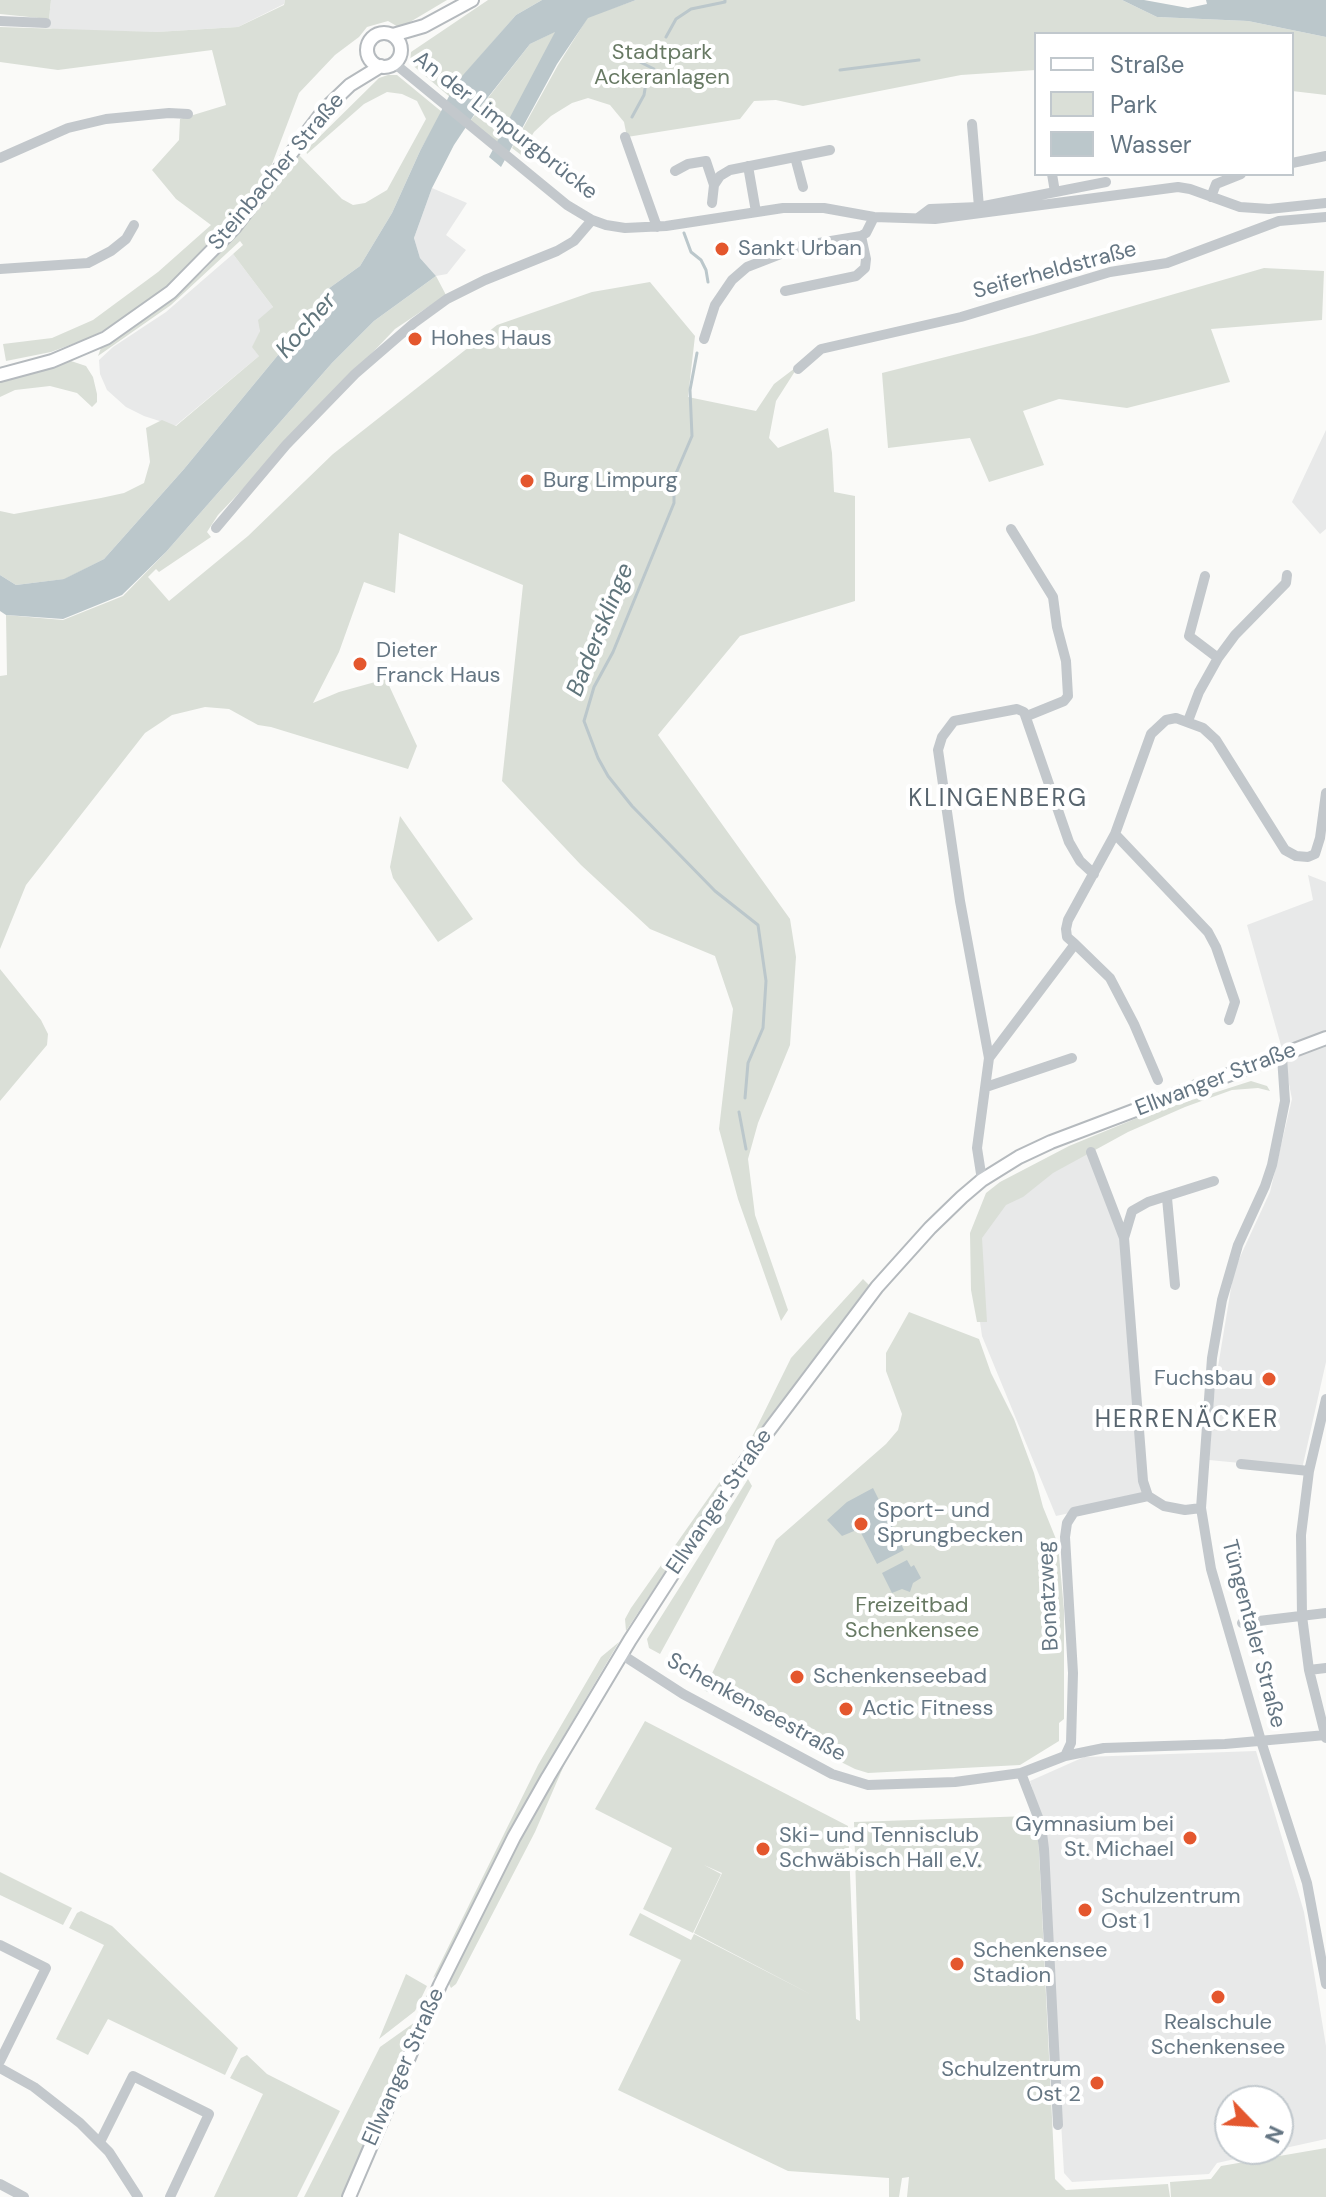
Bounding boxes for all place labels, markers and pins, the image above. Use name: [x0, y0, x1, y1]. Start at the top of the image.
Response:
place label: Sankt Urban: [738, 236, 862, 262]
marker: Sankt Urban: [713, 240, 731, 258]
place label: Hohes Haus: [431, 326, 552, 352]
marker: Hohes Haus: [406, 330, 424, 348]
place label: Burg Limpurg: [543, 468, 678, 494]
marker: Burg Limpurg: [518, 472, 536, 490]
place label: Dieter Franck Haus: [376, 638, 501, 690]
marker: Dieter Franck Haus: [351, 655, 369, 673]
place label: Fuchsbau: [1154, 1366, 1253, 1392]
marker: Fuchsbau: [1260, 1370, 1278, 1388]
place label: Sport- und Sprungbecken: [877, 1498, 1023, 1550]
marker: Sport- und Sprungbecken: [852, 1515, 870, 1533]
place label: Schenkenseebad: [813, 1664, 987, 1690]
marker: Schenkenseebad: [788, 1668, 806, 1686]
place label: Actic Fitness: [862, 1696, 994, 1722]
marker: Actic Fitness: [837, 1700, 855, 1718]
place label: Gymnasium bei St. Michael: [1015, 1812, 1174, 1864]
place label: Ski- und Tennisclub Schwäbisch Hall e.V.: [779, 1823, 982, 1874]
marker: Gymnasium bei St. Michael: [1181, 1829, 1199, 1847]
marker: Ski- und Tennisclub Schwäbisch Hall e.V.: [754, 1840, 772, 1858]
place label: Schulzentrum Ost 1: [1101, 1884, 1241, 1936]
marker: Schulzentrum Ost 1: [1076, 1901, 1094, 1919]
place label: Schenkensee Stadion: [973, 1938, 1108, 1990]
marker: Schenkensee Stadion: [948, 1955, 966, 1973]
marker: Realschule Schenkensee: [1209, 1988, 1227, 2006]
place label: Realschule Schenkensee: [1151, 2010, 1285, 2062]
place label: Schulzentrum Ost 2: [941, 2057, 1081, 2108]
marker: Schulzentrum Ost 2: [1088, 2074, 1106, 2092]

